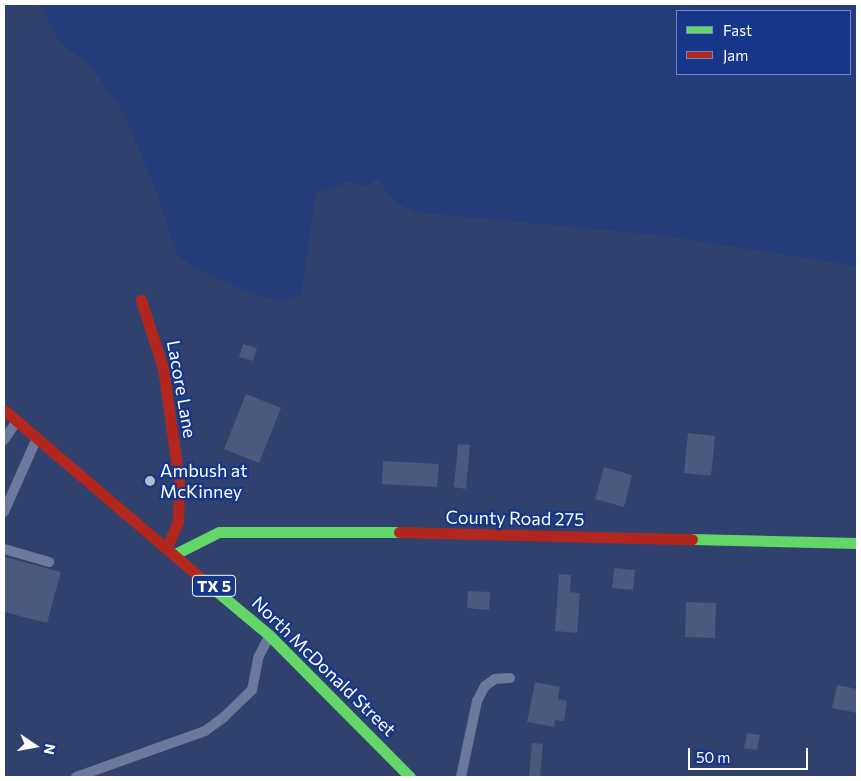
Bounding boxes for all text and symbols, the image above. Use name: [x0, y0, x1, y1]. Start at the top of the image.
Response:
legend: [676, 10, 851, 75]
text: Fast: [723, 21, 752, 39]
text: Jam: [723, 46, 748, 64]
street label: Lacore Lane: [163, 339, 201, 439]
place label: Ambush at McKinney: [160, 460, 248, 502]
marker: Ambush at McKinney: [144, 475, 156, 487]
street label: County Road 275: [445, 506, 585, 530]
road number: TX 5: [192, 572, 236, 600]
street label: North McDonald Street: [248, 592, 400, 740]
north arrow: [10, 721, 60, 771]
scale bar: [691, 738, 811, 770]
text: N: [41, 742, 60, 756]
text: 50 m: [696, 748, 730, 766]

